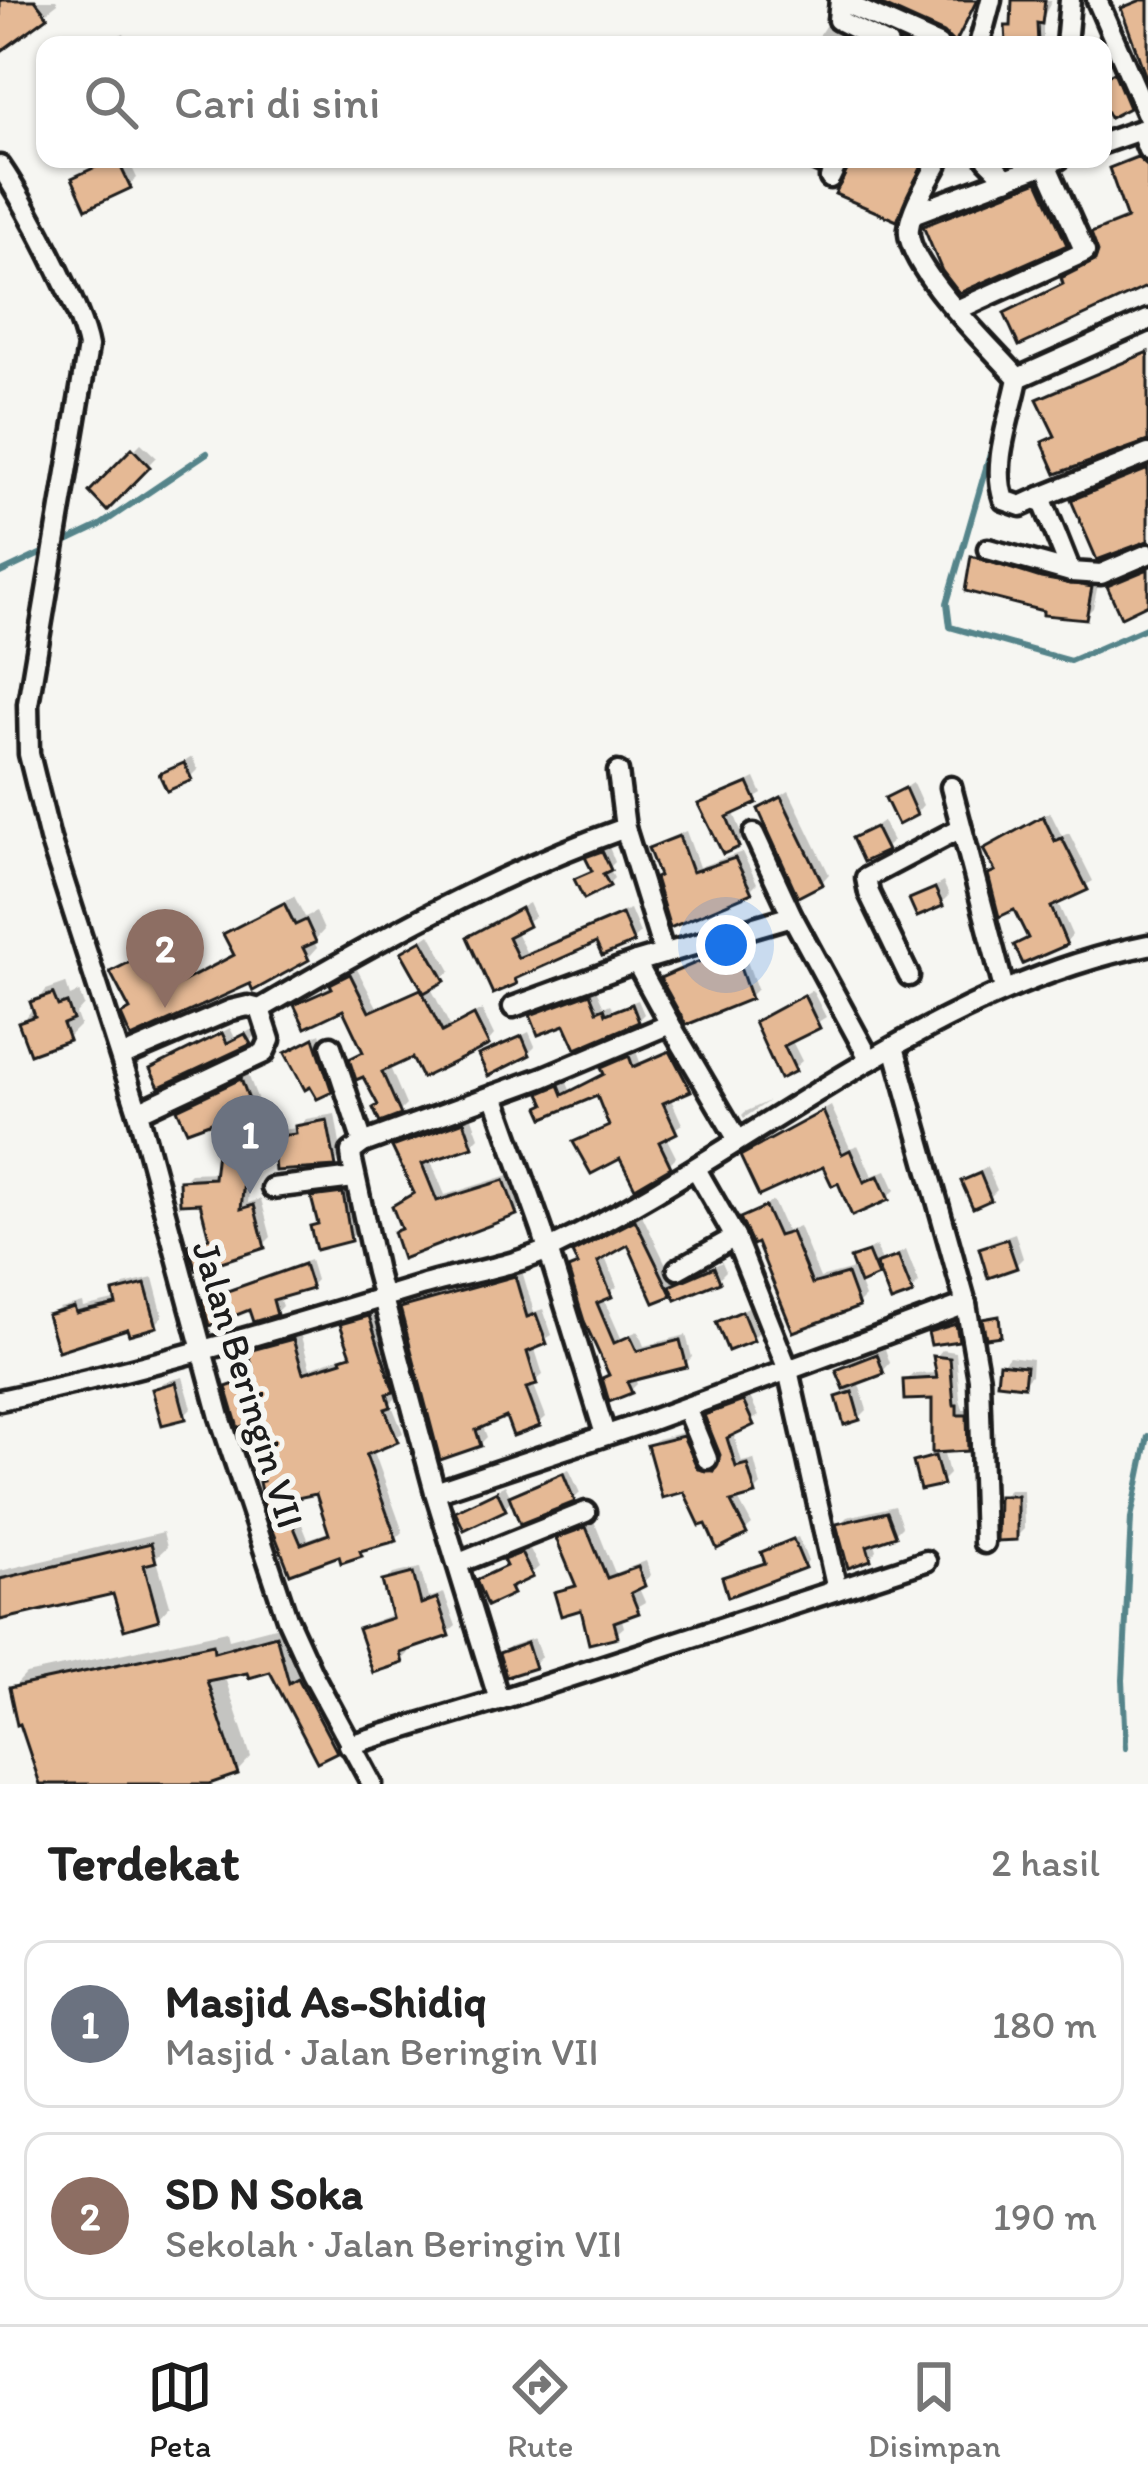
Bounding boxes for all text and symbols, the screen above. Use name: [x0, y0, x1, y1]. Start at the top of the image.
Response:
search box: [36, 36, 1112, 168]
icon: search: [78, 69, 144, 135]
text: Cari di sini: [174, 75, 380, 129]
pin: 2: [126, 909, 204, 1008]
your location: [696, 915, 756, 975]
pin: 1: [211, 1095, 289, 1194]
street label: Jalan Beringin VII: [183, 1235, 315, 1533]
text: Terdekat: [48, 1832, 240, 1893]
text: 2 hasil: [991, 1839, 1100, 1886]
text: Masjid As-Shidiq: [165, 1974, 487, 2028]
text: 1: [81, 2001, 99, 2048]
text: 180 m: [992, 2001, 1097, 2048]
text: Masjid · Jalan Beringin VII: [165, 2028, 599, 2075]
text: SD N Soka: [165, 2166, 363, 2220]
text: 2: [80, 2193, 100, 2240]
text: 190 m: [993, 2193, 1097, 2240]
text: Sekolah · Jalan Beringin VII: [165, 2220, 622, 2267]
tab: Peta: [147, 2354, 213, 2465]
tab: Rute: [507, 2354, 574, 2465]
tab: Disimpan: [868, 2354, 1001, 2465]

